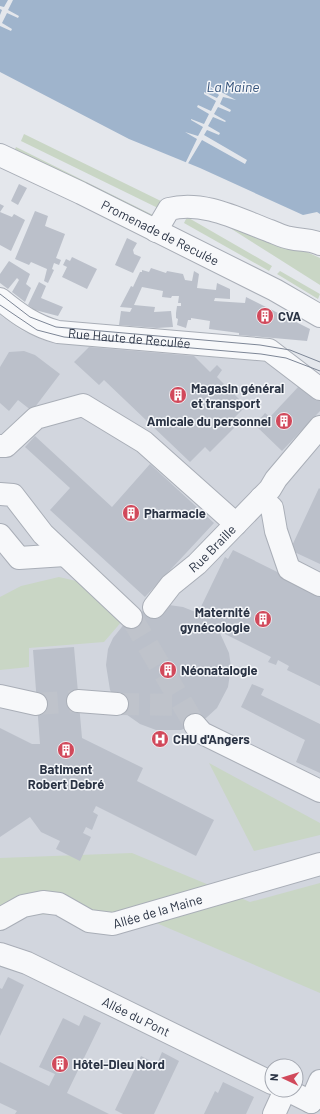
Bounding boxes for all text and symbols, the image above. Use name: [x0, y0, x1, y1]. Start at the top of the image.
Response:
water label: La Maine: [207, 78, 259, 95]
street label: Promenade de Reculée: [99, 196, 222, 269]
building icon: CVA: [255, 306, 275, 326]
place label: CVA: [278, 308, 301, 324]
street label: Rue Haute de Reculée: [68, 325, 191, 351]
place label: Magasin général et transport: [191, 380, 284, 411]
building icon: Magasin général et transport: [168, 385, 188, 405]
building icon: Amicale du personnel: [274, 411, 294, 431]
place label: Amicale du personnel: [147, 413, 271, 429]
building icon: Pharmacie: [121, 503, 141, 523]
place label: Pharmacie: [144, 505, 206, 521]
street label: Rue Braille: [185, 521, 239, 575]
place label: Maternité gynécologie: [180, 604, 250, 635]
building icon: Maternité gynécologie: [253, 609, 273, 629]
building icon: Néonatalogie: [158, 660, 178, 680]
place label: Néonatalogie: [181, 662, 258, 678]
hospital icon: CHU d'Angers: [150, 729, 170, 749]
place label: CHU d'Angers: [173, 731, 250, 747]
building icon: Batiment Robert Debré: [56, 740, 76, 760]
place label: Batiment Robert Debré: [28, 761, 104, 792]
street label: Allée de la Maine: [111, 891, 204, 932]
street label: Allée du Pont: [100, 993, 173, 1040]
building icon: Hôtel-Dieu Nord: [50, 1054, 70, 1074]
place label: Hôtel-Dieu Nord: [73, 1056, 165, 1072]
north arrow: [264, 1058, 304, 1098]
text: N: [267, 1073, 280, 1081]

